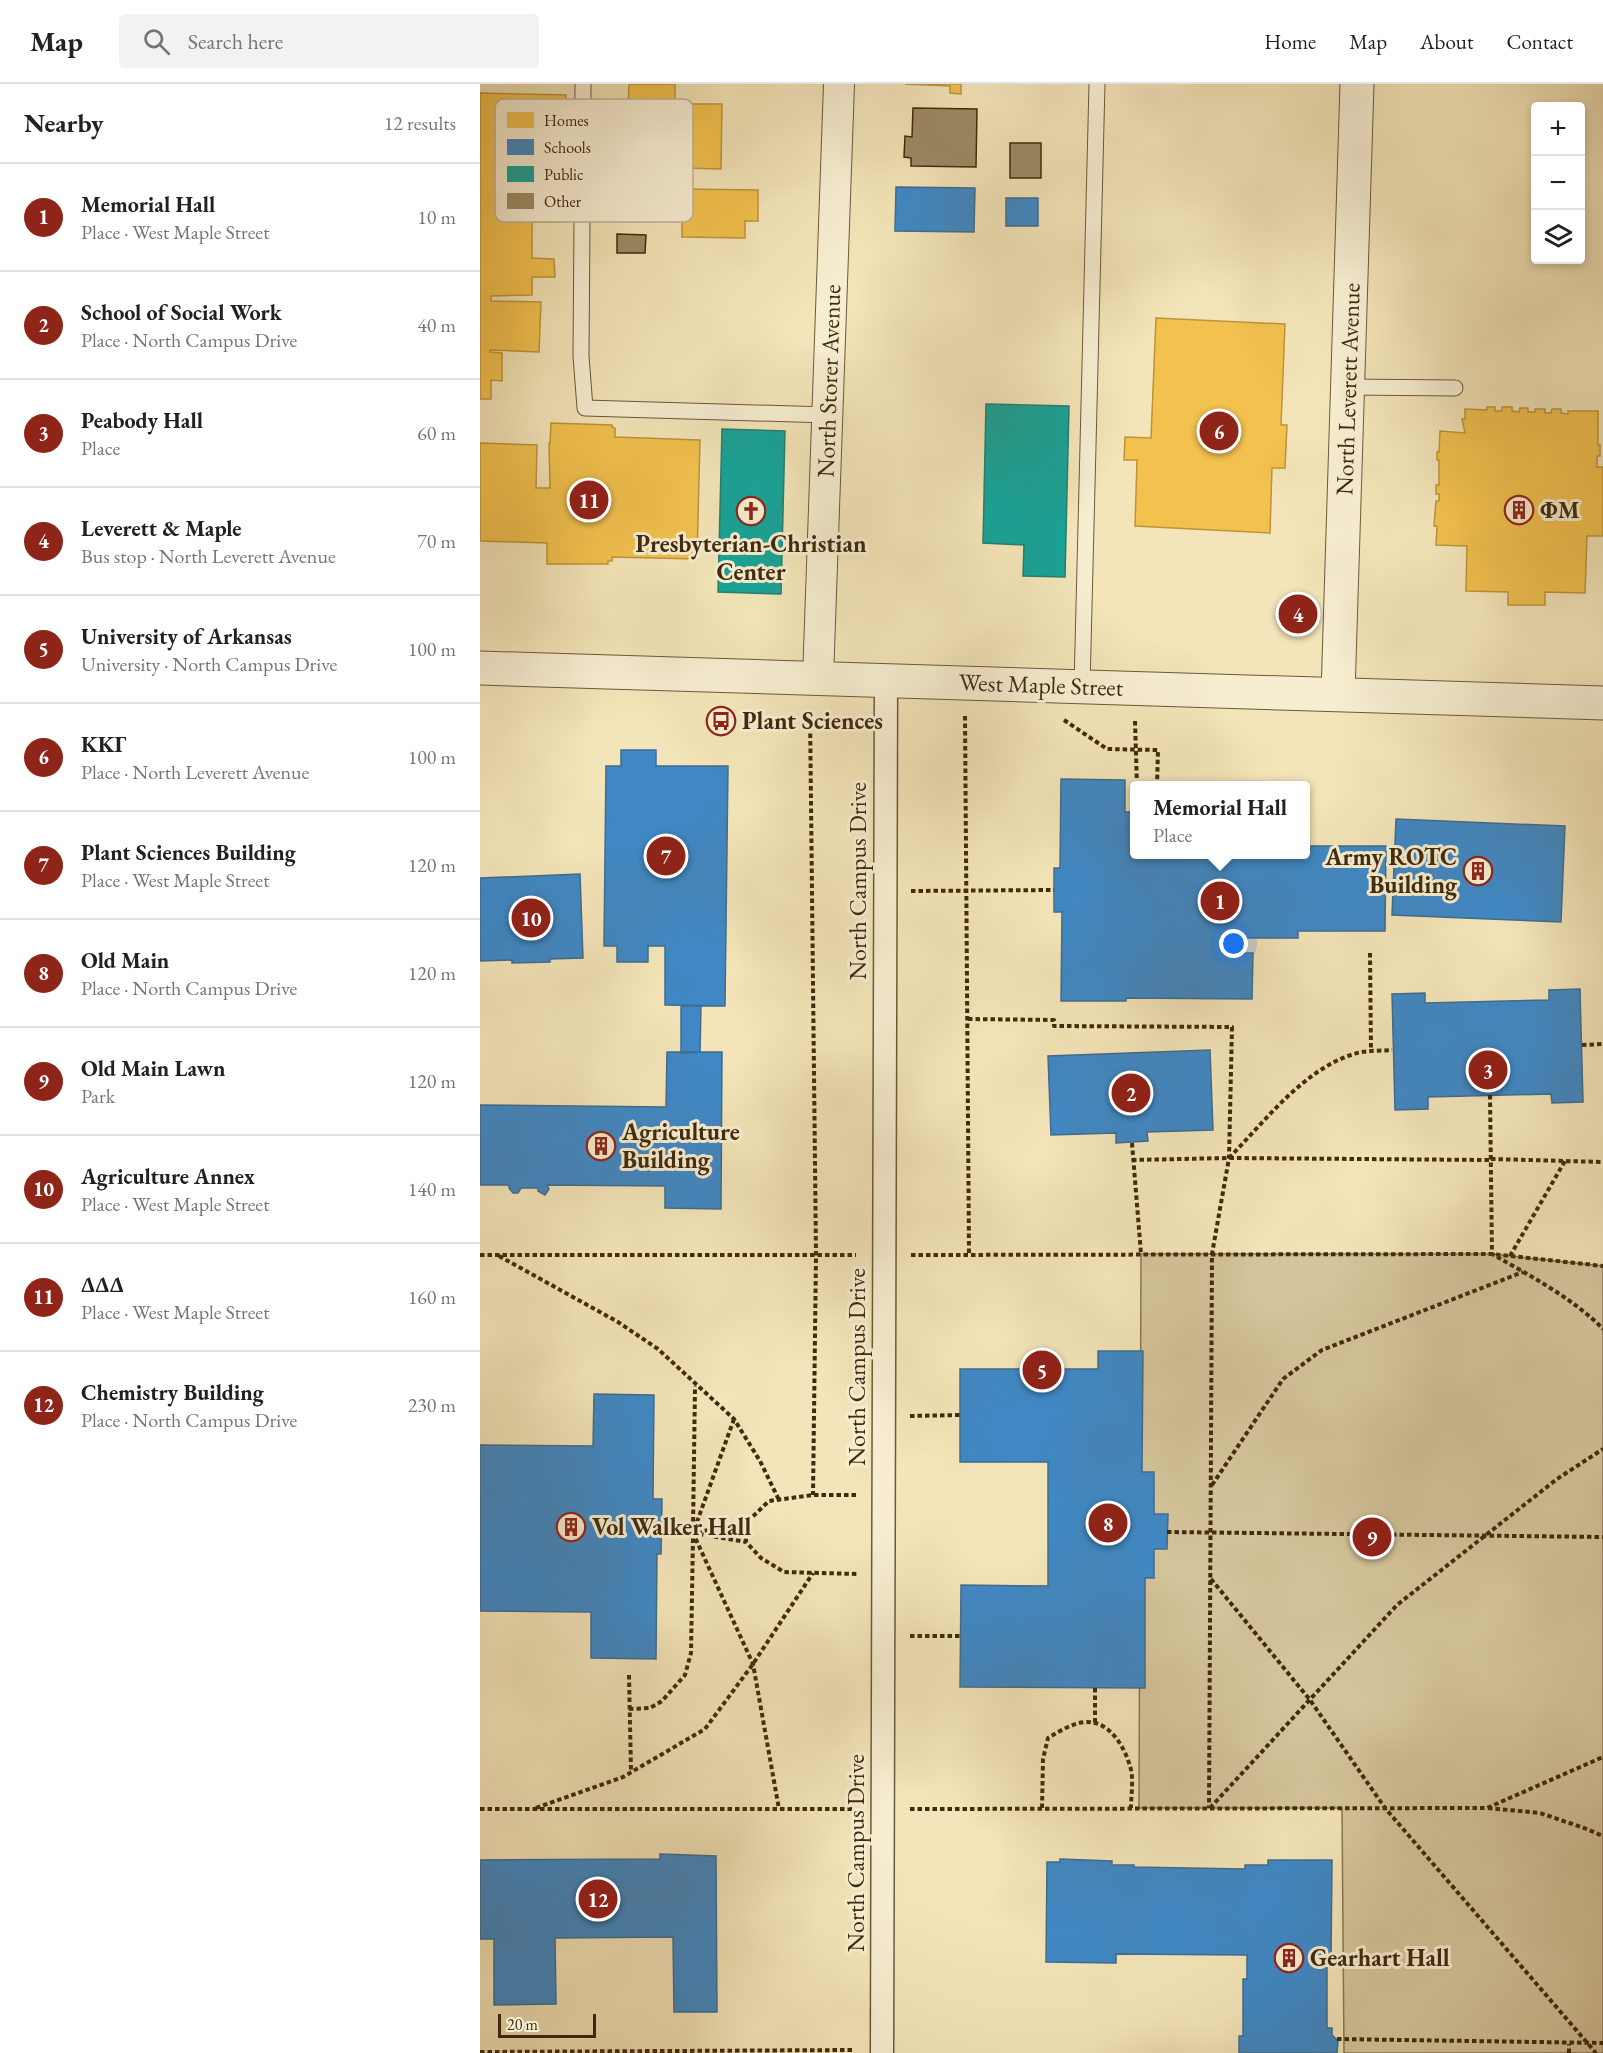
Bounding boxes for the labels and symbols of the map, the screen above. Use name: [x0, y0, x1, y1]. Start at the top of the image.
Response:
legend: [495, 99, 693, 222]
text: Homes: [544, 110, 589, 131]
text: Schools: [544, 137, 591, 158]
text: Public: [544, 164, 584, 185]
text: Other: [544, 191, 582, 212]
street label: North Leverett Avenue: [1328, 282, 1367, 496]
street label: North Storer Avenue: [810, 284, 847, 478]
pin: 6: [1200, 408, 1238, 454]
pin: 11: [570, 478, 608, 522]
building icon: ΦΜ: [1503, 494, 1535, 526]
place label: ΦΜ: [1540, 494, 1580, 525]
church icon: Presbyterian-Christian Center: [735, 495, 767, 527]
place label: Presbyterian-Christian Center: [636, 528, 867, 587]
pin: 4: [1278, 592, 1318, 636]
street label: West Maple Street: [958, 666, 1124, 703]
bus stop icon: Plant Sciences: [705, 705, 737, 737]
place label: Plant Sciences: [742, 705, 883, 736]
street label: North Campus Drive: [842, 782, 873, 980]
pin: 7: [646, 834, 686, 878]
place label: Army ROTC Building: [1324, 841, 1458, 901]
building icon: Army ROTC Building: [1462, 855, 1494, 887]
pin: 1: [1200, 878, 1240, 924]
pin: 10: [512, 896, 550, 940]
your location: [1219, 929, 1248, 958]
pin: 3: [1468, 1048, 1508, 1092]
pin: 2: [1112, 1070, 1150, 1116]
place label: Agriculture Building: [621, 1116, 740, 1176]
building icon: Agriculture Building: [585, 1130, 617, 1162]
street label: North Campus Drive: [841, 1268, 872, 1466]
pin: 5: [1022, 1348, 1062, 1392]
pin: 8: [1088, 1500, 1128, 1546]
building icon: Vol Walker Hall: [555, 1511, 587, 1543]
place label: Vol Walker Hall: [592, 1511, 751, 1542]
pin: 9: [1352, 1514, 1392, 1560]
street label: North Campus Drive: [840, 1754, 871, 1952]
pin: 12: [578, 1876, 618, 1922]
building icon: Gearhart Hall: [1273, 1942, 1305, 1974]
place label: Gearhart Hall: [1310, 1942, 1450, 1973]
scale bar: [498, 2011, 596, 2038]

